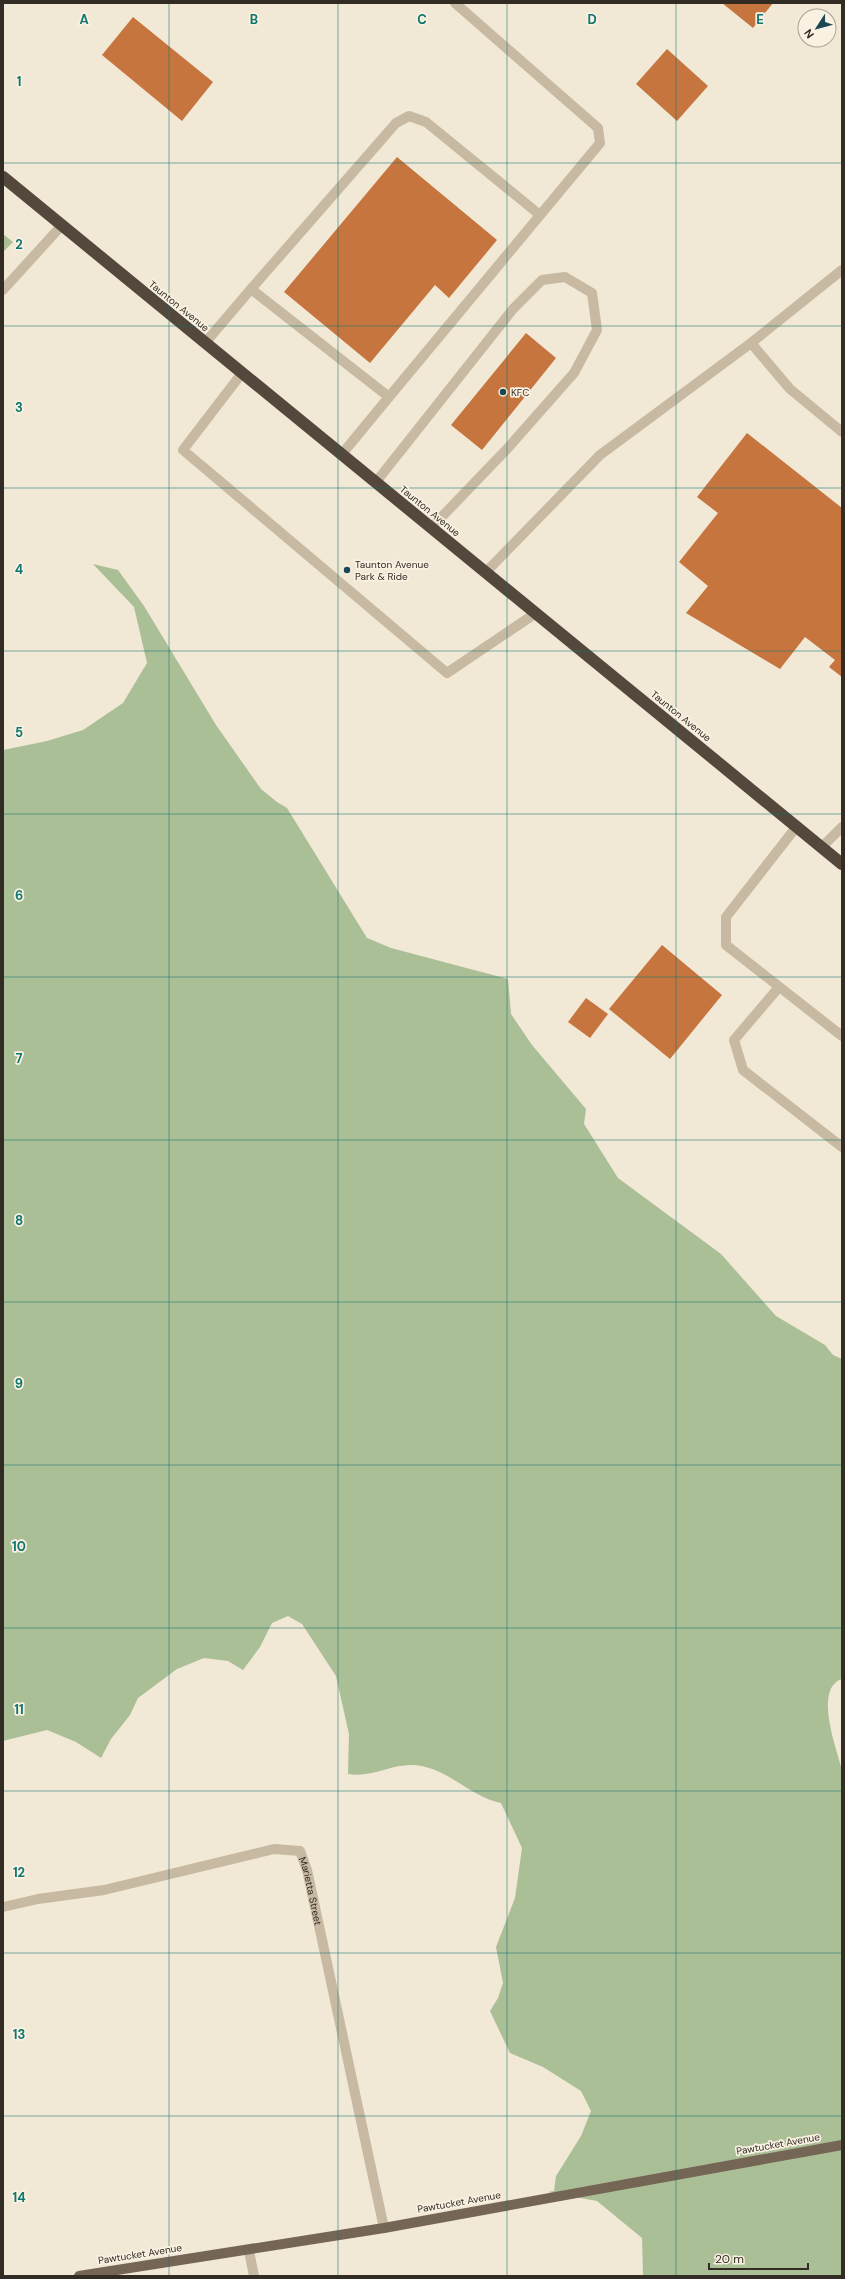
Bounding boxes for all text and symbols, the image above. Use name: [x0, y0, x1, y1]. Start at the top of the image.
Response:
north arrow: [797, 8, 837, 48]
text: A: [79, 11, 89, 28]
text: B: [250, 11, 258, 28]
text: C: [417, 11, 427, 28]
text: D: [587, 11, 597, 28]
text: E: [756, 11, 764, 28]
text: N: [801, 27, 817, 41]
text: 1: [17, 73, 21, 90]
text: 2: [15, 236, 23, 253]
street label: Taunton Avenue: [146, 278, 212, 334]
place label: KFC: [511, 386, 529, 399]
marker: KFC: [498, 387, 508, 397]
text: 3: [15, 399, 23, 416]
street label: Taunton Avenue: [397, 483, 463, 539]
place label: Taunton Avenue Park & Ride: [355, 558, 429, 583]
text: 4: [15, 561, 23, 578]
marker: Taunton Avenue Park & Ride: [342, 565, 352, 575]
street label: Taunton Avenue: [648, 688, 714, 744]
text: 5: [15, 724, 23, 741]
text: 6: [15, 887, 23, 904]
text: 7: [16, 1050, 23, 1067]
text: 8: [15, 1212, 23, 1229]
text: 9: [15, 1375, 23, 1392]
text: 10: [12, 1538, 26, 1555]
text: 11: [14, 1701, 24, 1718]
street label: Marietta Street: [296, 1855, 325, 1926]
text: 12: [13, 1864, 25, 1881]
text: 13: [13, 2026, 25, 2043]
street label: Pawtucket Avenue: [735, 2130, 821, 2158]
street label: Pawtucket Avenue: [416, 2188, 502, 2216]
text: 14: [12, 2189, 26, 2206]
street label: Pawtucket Avenue: [97, 2241, 183, 2267]
scale bar: [709, 2245, 808, 2271]
text: 20 m: [715, 2251, 744, 2267]

